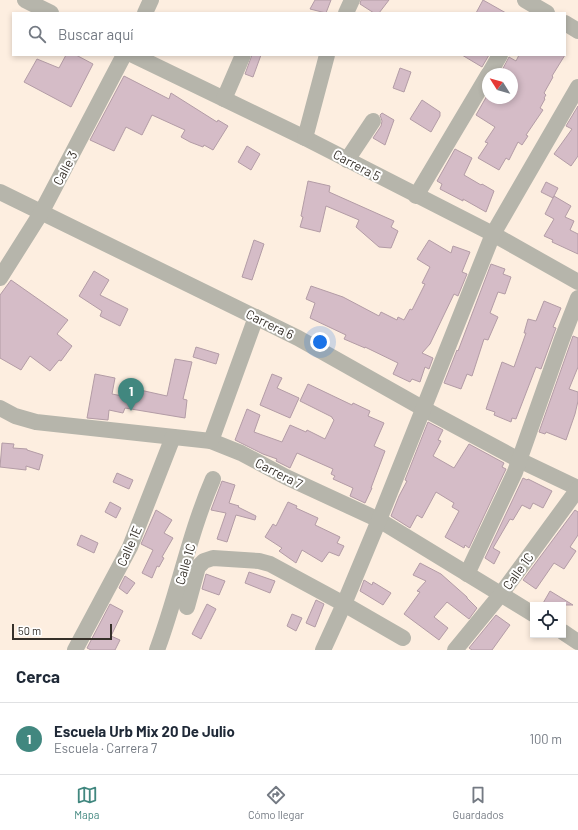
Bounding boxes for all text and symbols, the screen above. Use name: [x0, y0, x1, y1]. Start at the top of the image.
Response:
search box: [12, 12, 566, 56]
icon: search: [26, 23, 48, 45]
text: Buscar aquí: [58, 25, 134, 43]
north arrow: [482, 68, 518, 104]
street label: Carrera 5: [331, 146, 384, 184]
street label: Calle 3: [49, 148, 81, 188]
street label: Carrera 6: [243, 306, 297, 343]
your location: [310, 332, 330, 352]
pin: 1: [118, 378, 144, 411]
street label: Carrera 7: [253, 454, 305, 492]
street label: Calle 1E: [113, 523, 145, 569]
street label: Calle 1C: [171, 541, 199, 587]
street label: Calle 1C: [499, 549, 537, 593]
map controls: [530, 602, 566, 638]
button: locate: [530, 602, 566, 638]
scale bar: [12, 622, 112, 641]
text: 50 m: [18, 624, 41, 637]
text: Cerca: [16, 666, 60, 686]
text: Escuela Urb Mix 20 De Julio: [54, 722, 235, 740]
text: 1: [27, 731, 31, 747]
text: 100 m: [529, 731, 562, 747]
text: Escuela · Carrera 7: [54, 740, 157, 756]
tab: Mapa: [74, 784, 99, 821]
tab: Cómo llegar: [248, 784, 304, 821]
tab: Guardados: [453, 784, 504, 821]

